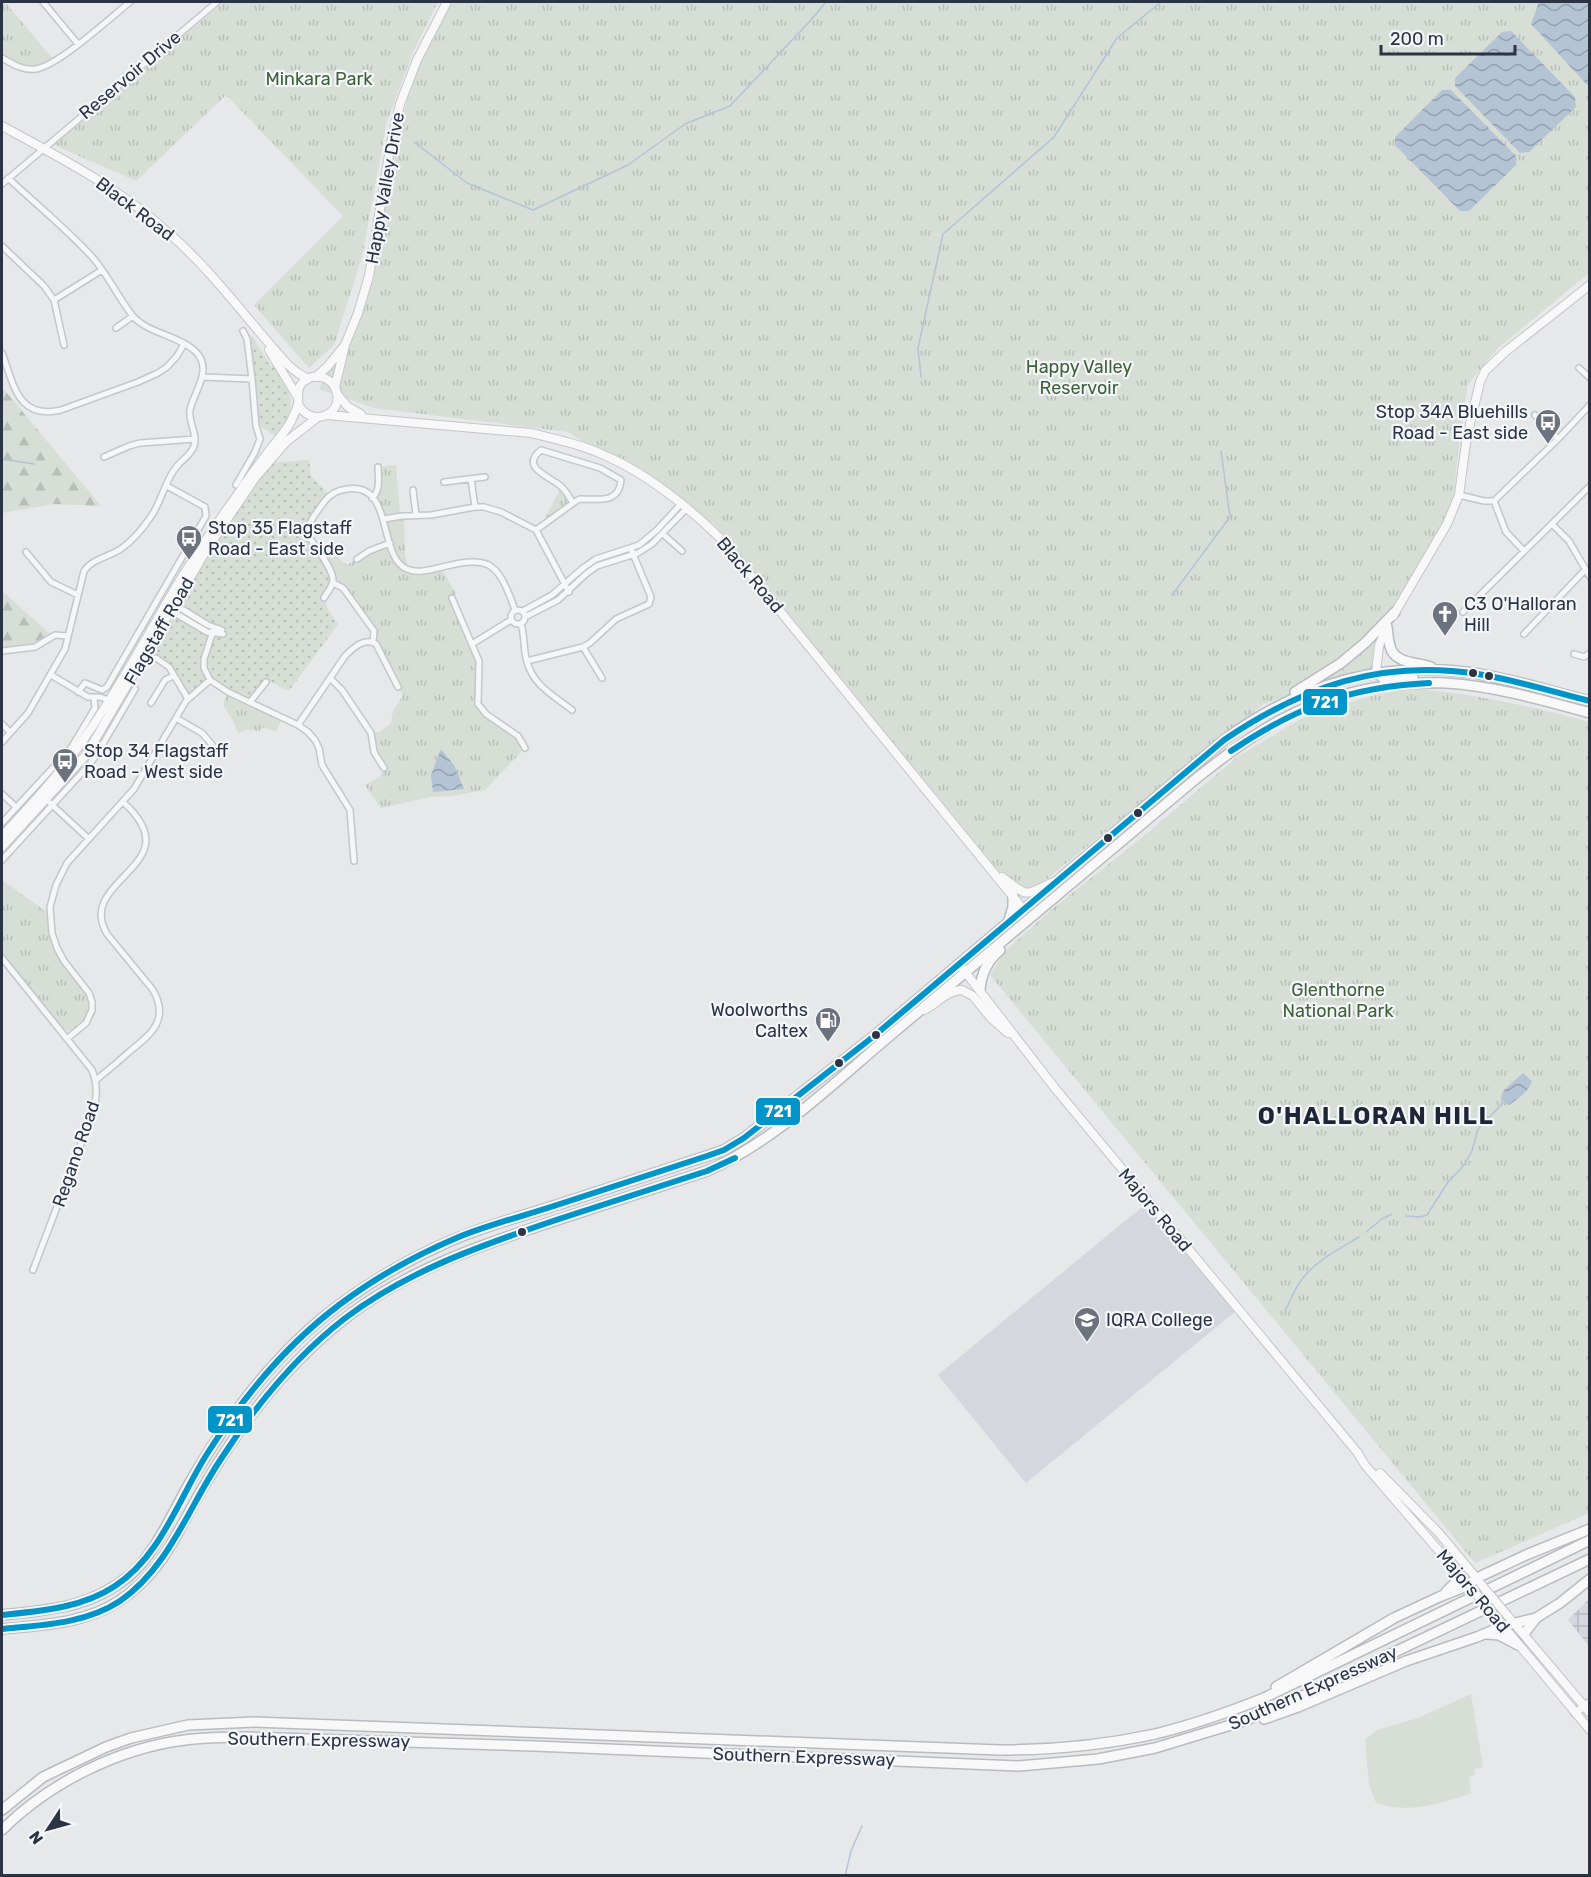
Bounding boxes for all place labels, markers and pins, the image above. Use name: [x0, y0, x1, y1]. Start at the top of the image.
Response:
place label: Stop 34A Bluehills Road - East side: [1376, 401, 1528, 444]
bus stop icon: Stop 34A Bluehills Road - East side: [1533, 407, 1563, 445]
place label: Stop 35 Flagstaff Road - East side: [208, 517, 352, 560]
bus stop icon: Stop 35 Flagstaff Road - East side: [174, 523, 204, 561]
place label: C3 O'Halloran Hill: [1464, 593, 1577, 636]
church icon: C3 O'Halloran Hill: [1430, 599, 1460, 637]
unlabelled marker: [1467, 667, 1479, 679]
unlabelled marker: [1483, 670, 1495, 682]
place label: Stop 34 Flagstaff Road - West side: [84, 740, 229, 783]
bus stop icon: Stop 34 Flagstaff Road - West side: [50, 746, 80, 784]
unlabelled marker: [1132, 807, 1144, 819]
unlabelled marker: [1102, 832, 1114, 844]
place label: Woolworths Caltex: [710, 999, 808, 1042]
fuel station icon: Woolworths Caltex: [813, 1005, 843, 1043]
unlabelled marker: [870, 1029, 882, 1041]
unlabelled marker: [833, 1057, 845, 1069]
unlabelled marker: [516, 1226, 528, 1238]
school or university icon: IQRA College: [1072, 1305, 1102, 1343]
place label: IQRA College: [1106, 1309, 1213, 1331]

